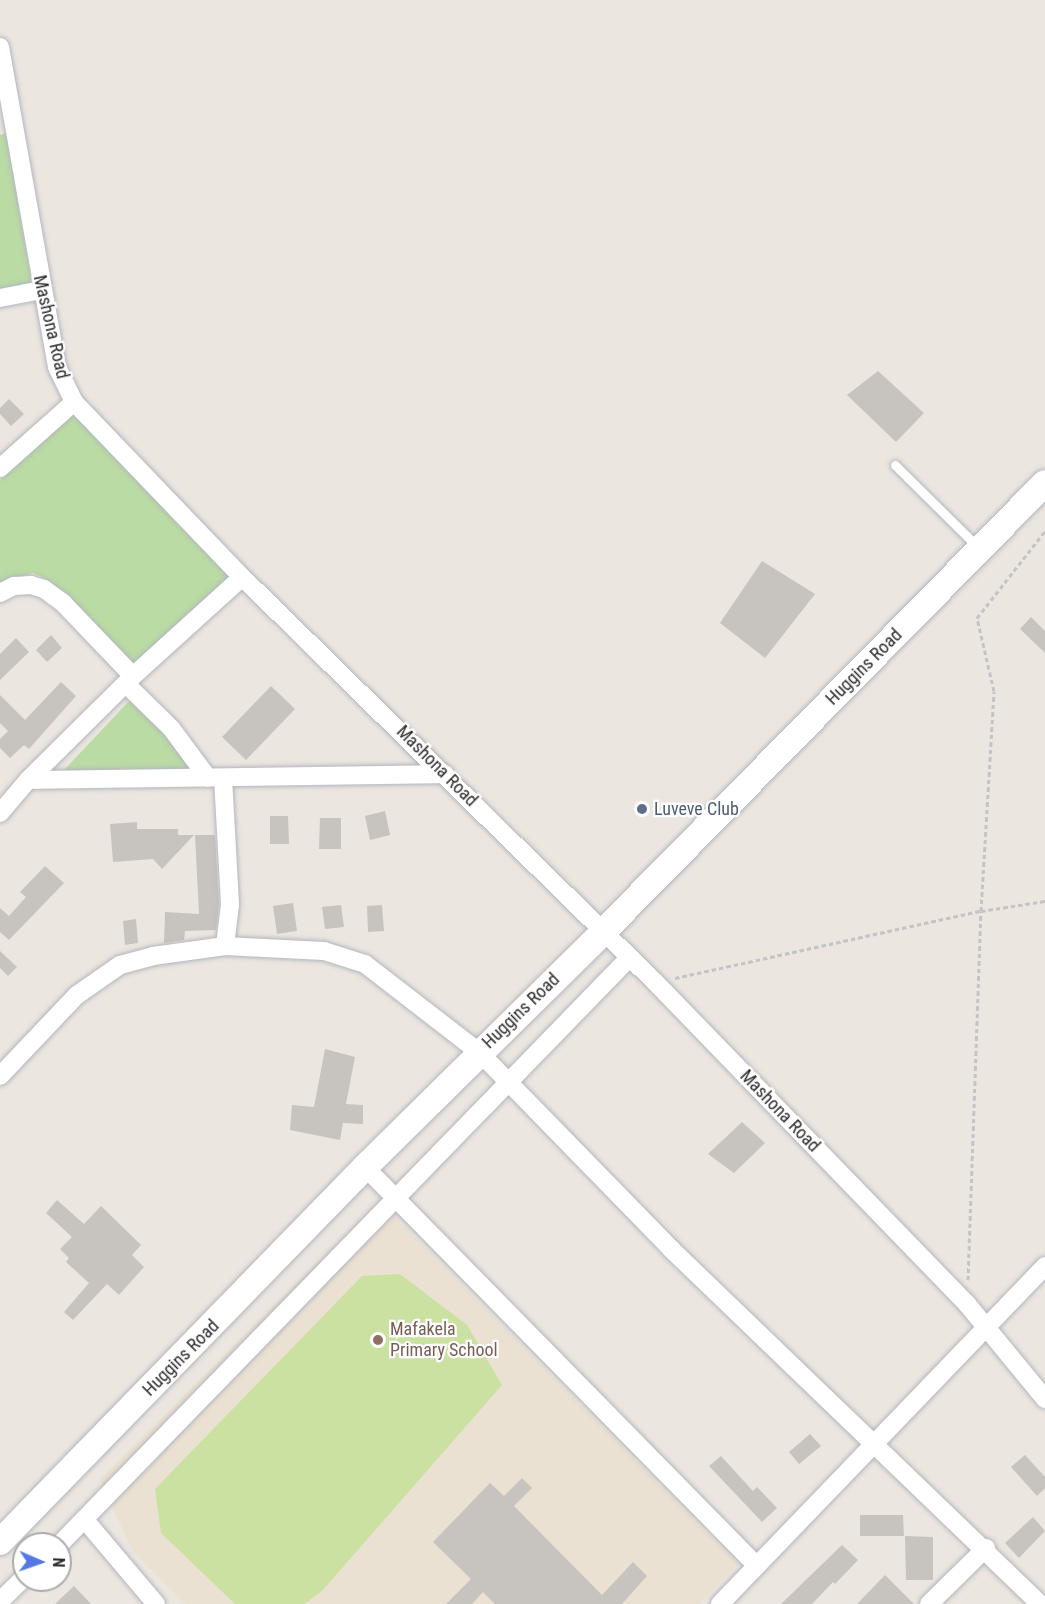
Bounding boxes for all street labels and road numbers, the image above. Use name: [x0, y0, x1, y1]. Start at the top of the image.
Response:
street label: Mashona Road: [29, 273, 73, 381]
street label: Huggins Road: [821, 624, 907, 710]
street label: Mashona Road: [392, 721, 482, 811]
street label: Huggins Road: [478, 969, 564, 1053]
street label: Mashona Road: [735, 1065, 825, 1157]
street label: Huggins Road: [138, 1315, 224, 1401]

